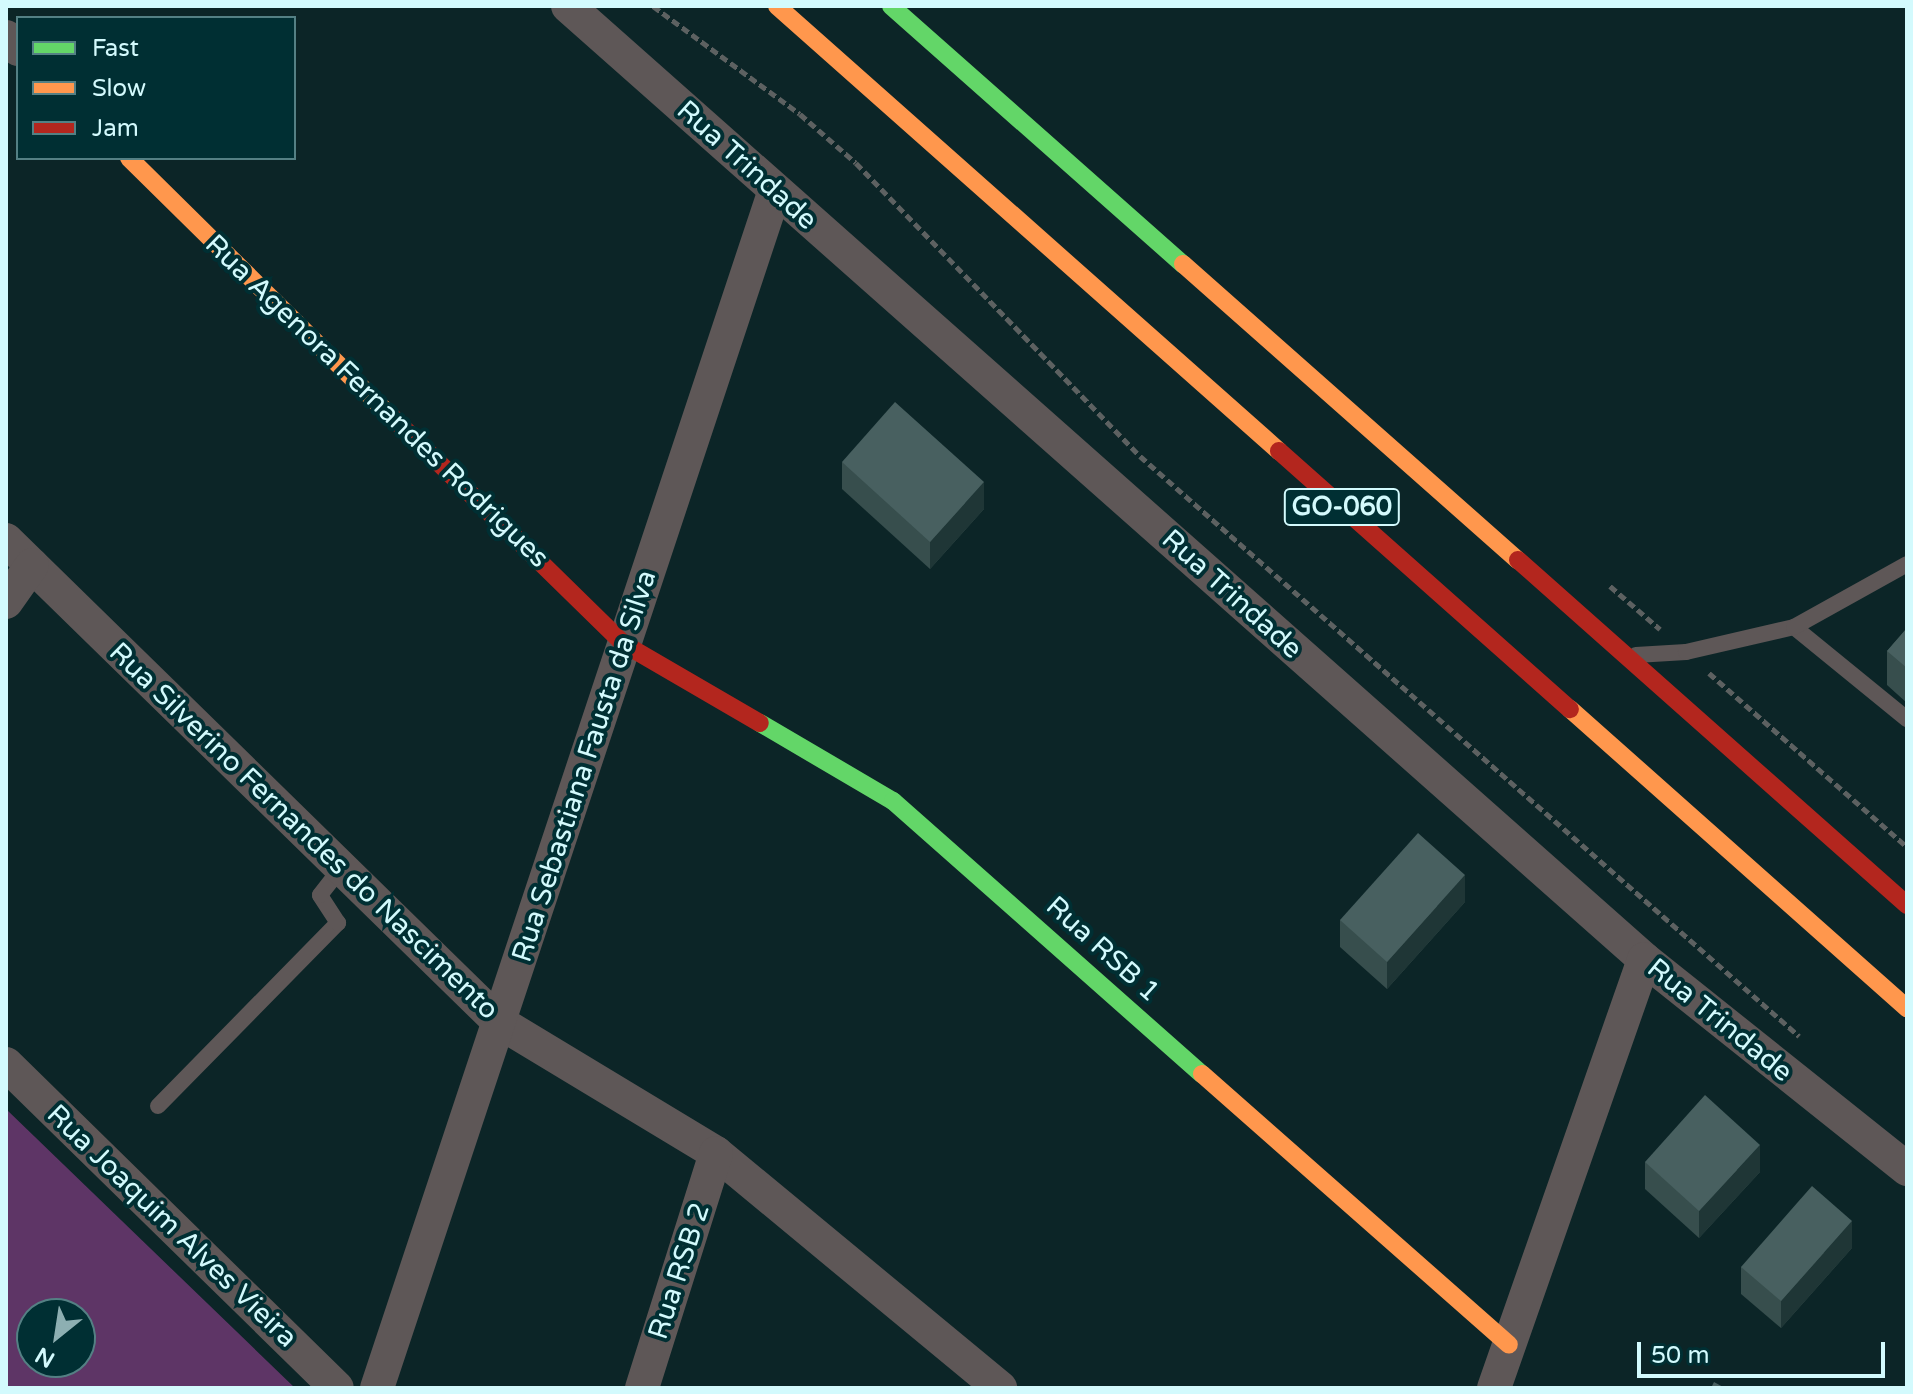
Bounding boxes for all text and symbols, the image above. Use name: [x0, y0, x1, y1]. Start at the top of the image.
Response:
legend: [16, 16, 296, 160]
text: Fast: [92, 34, 139, 63]
text: Slow: [92, 74, 146, 103]
street label: Rua Trindade: [670, 93, 824, 237]
text: Jam: [92, 114, 139, 143]
street label: Rua Agenora Fernandes Rodrigues: [198, 227, 556, 575]
road number: GO-060: [1282, 485, 1402, 529]
street label: Rua Trindade: [1155, 522, 1309, 666]
street label: Rua Sebastiana Fausta da Silva: [505, 566, 663, 966]
street label: Rua Silverino Fernandes do Nascimento: [102, 635, 506, 1027]
street label: Rua RSB 1: [1039, 889, 1167, 1009]
street label: Rua Trindade: [1641, 951, 1799, 1089]
street label: Rua Joaquim Alves Vieira: [40, 1098, 304, 1354]
street label: Rua RSB 2: [641, 1199, 717, 1343]
north arrow: [16, 1298, 96, 1378]
scale bar: [1641, 1326, 1889, 1376]
text: N: [31, 1341, 59, 1373]
text: 50 m: [1651, 1341, 1709, 1370]

